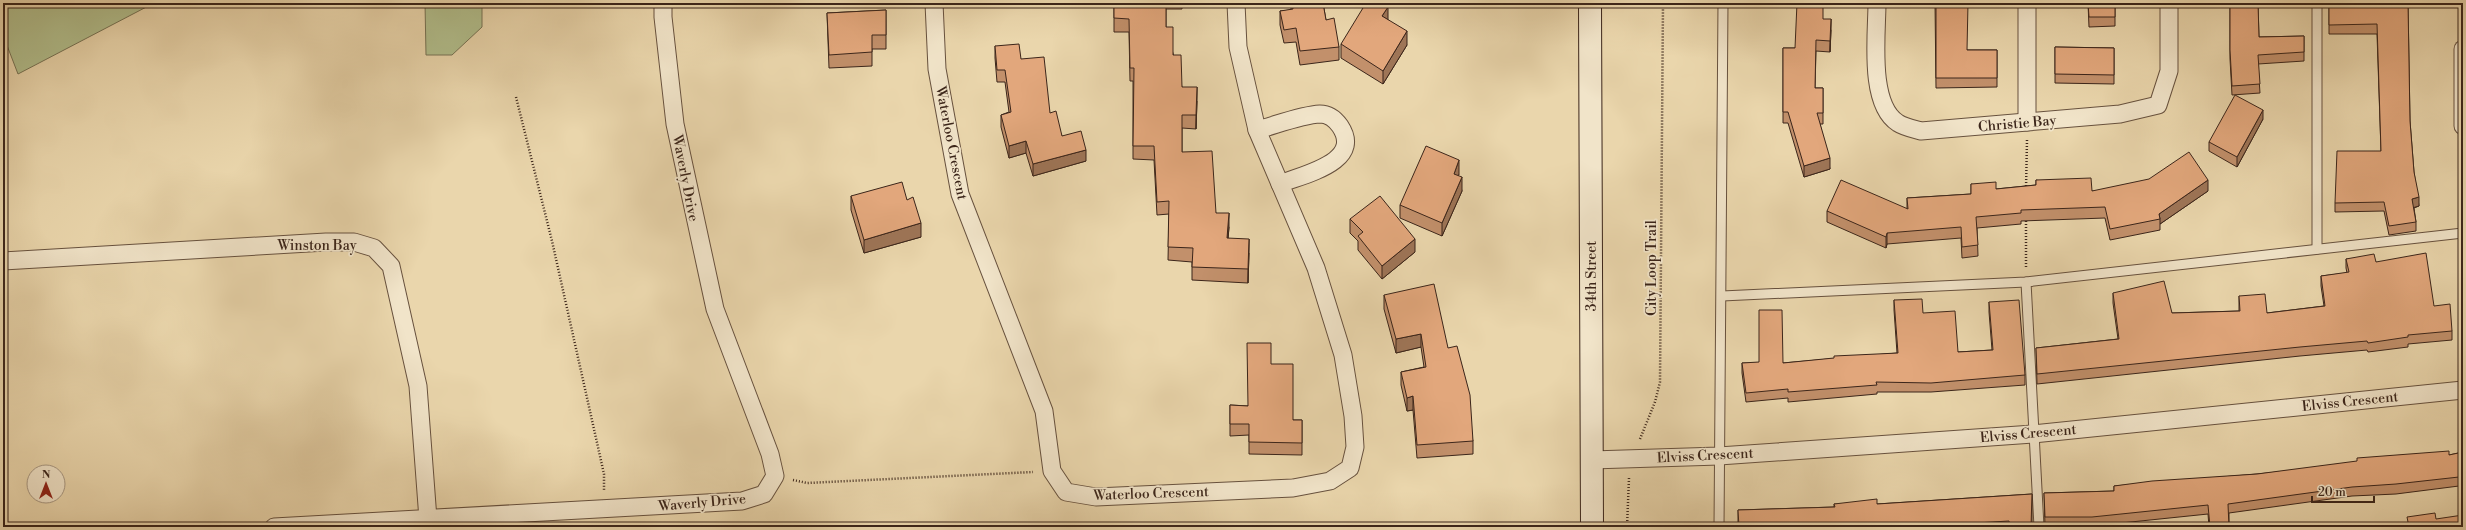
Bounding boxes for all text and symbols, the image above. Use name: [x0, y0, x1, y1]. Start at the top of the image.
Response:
street label: Waterloo Crescent: [931, 84, 971, 202]
street label: Christie Bay: [1977, 112, 2057, 136]
street label: Waverly Drive: [668, 132, 702, 223]
street label: City Loop Trail: [1643, 220, 1661, 316]
street label: Winston Bay: [277, 237, 357, 255]
street label: 34th Street: [1583, 241, 1601, 311]
street label: Elviss Crescent: [2301, 388, 2399, 416]
street label: Elviss Crescent: [1979, 421, 2077, 447]
street label: Elviss Crescent: [1656, 444, 1754, 468]
north arrow: [26, 464, 66, 504]
text: N: [42, 468, 51, 482]
scale bar: [2312, 478, 2374, 504]
street label: Waterloo Crescent: [1092, 483, 1209, 505]
text: 20 m: [2318, 485, 2346, 500]
street label: Waverly Drive: [656, 490, 747, 516]

